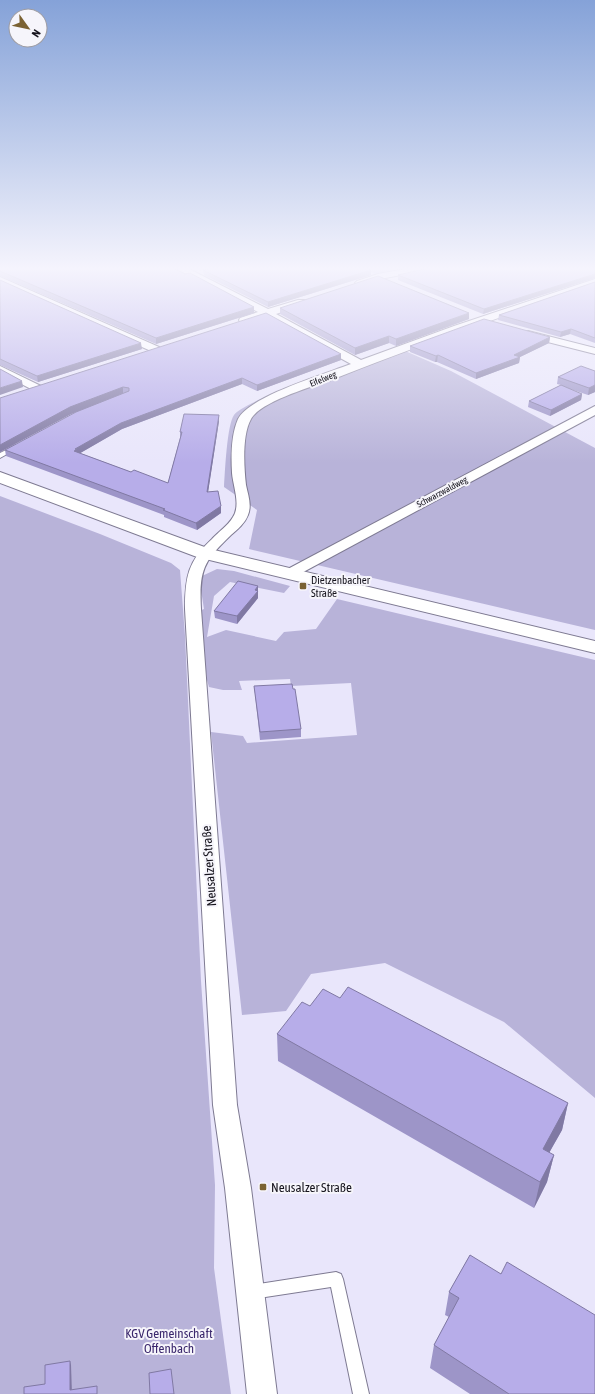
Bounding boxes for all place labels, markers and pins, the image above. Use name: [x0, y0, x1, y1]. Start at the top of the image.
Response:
place label: Dietzenbacher Straße: [311, 574, 371, 599]
marker: Dietzenbacher Straße: [298, 581, 308, 591]
place label: Neusalzer Straße: [271, 1180, 352, 1195]
marker: Neusalzer Straße: [258, 1182, 268, 1192]

